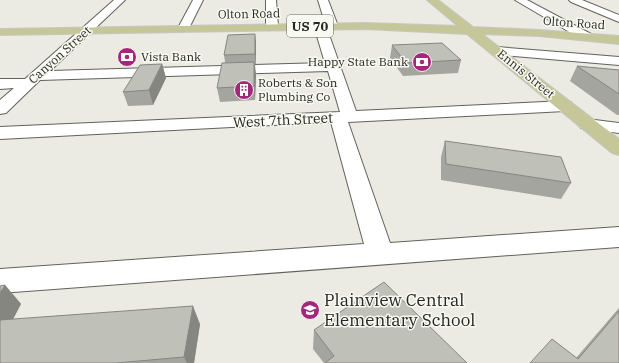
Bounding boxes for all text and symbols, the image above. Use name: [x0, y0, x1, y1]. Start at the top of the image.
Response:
street label: Olton Road: [218, 5, 280, 22]
street label: Olton Road: [542, 13, 606, 32]
road number: US 70: [287, 15, 333, 37]
street label: Canyon Street: [25, 23, 94, 87]
bank icon: Vista Bank: [116, 46, 138, 68]
street label: Ennis Street: [495, 46, 558, 101]
place label: Vista Bank: [141, 49, 201, 64]
bank icon: Happy State Bank: [411, 51, 433, 73]
place label: Happy State Bank: [308, 54, 408, 69]
place label: Roberts & Son Plumbing Co: [258, 75, 338, 104]
building icon: Roberts & Son Plumbing Co: [233, 79, 255, 101]
street label: West 7th Street: [233, 108, 333, 132]
place label: Plainview Central Elementary School: [324, 289, 475, 331]
school or university icon: Plainview Central Elementary School: [299, 299, 321, 321]

